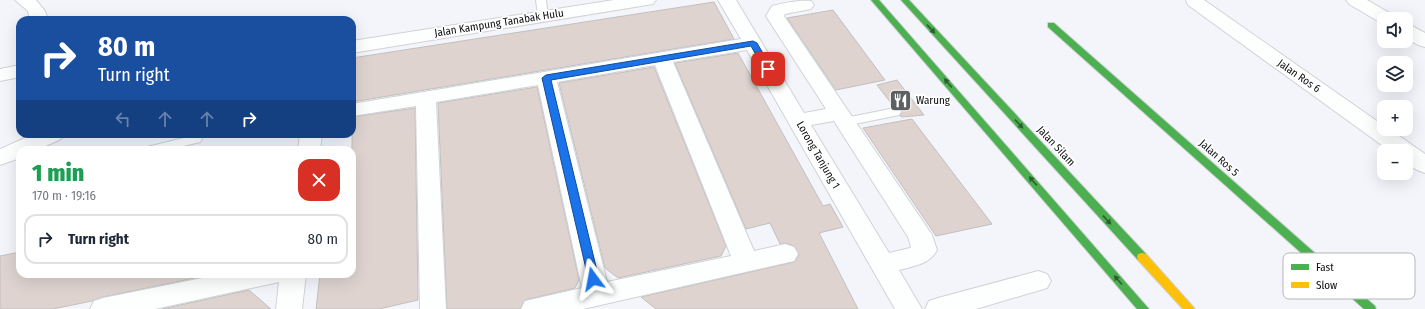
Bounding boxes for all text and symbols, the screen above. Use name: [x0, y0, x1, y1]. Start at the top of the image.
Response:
street label: Jalan Kampung Tanabak Hulu: [433, 6, 565, 40]
map controls: [1377, 12, 1413, 180]
button: sound: [1377, 12, 1413, 48]
one-way arrow: [927, 24, 936, 34]
text: 80 m: [98, 30, 155, 63]
icon: right: [32, 32, 84, 84]
pin: [751, 52, 785, 86]
button: layers: [1377, 56, 1413, 92]
street label: Jalan Ros 6: [1275, 57, 1323, 96]
icon: arrive: [757, 58, 779, 80]
text: Turn right: [98, 64, 170, 86]
one-way arrow: [943, 78, 952, 89]
restaurant icon: Warung: [887, 87, 913, 113]
place label: Warung: [916, 94, 951, 107]
button: +: [1377, 100, 1413, 136]
icon: left: [112, 108, 134, 130]
icon: ahead: [154, 108, 176, 130]
icon: ahead: [196, 108, 218, 130]
icon: right: [238, 108, 260, 130]
street label: Lorong Tanjung 1: [794, 119, 842, 191]
one-way arrow: [1015, 119, 1024, 129]
street label: Jalan Silam: [1034, 123, 1078, 169]
street label: Jalan Ros 5: [1196, 137, 1242, 179]
button: −: [1377, 144, 1413, 180]
text: 1 min: [32, 159, 84, 187]
button: close: [298, 159, 340, 201]
one-way arrow: [1028, 176, 1037, 187]
text: 170 m · 19:16: [32, 188, 96, 203]
one-way arrow: [1103, 215, 1112, 225]
icon: right: [34, 228, 56, 250]
text: Turn right: [68, 230, 129, 248]
text: 80 m: [308, 230, 338, 248]
legend: [1283, 253, 1415, 299]
position arrow: [572, 258, 614, 300]
text: Fast: [1316, 261, 1334, 274]
one-way arrow: [1114, 274, 1123, 285]
text: Slow: [1316, 279, 1337, 292]

